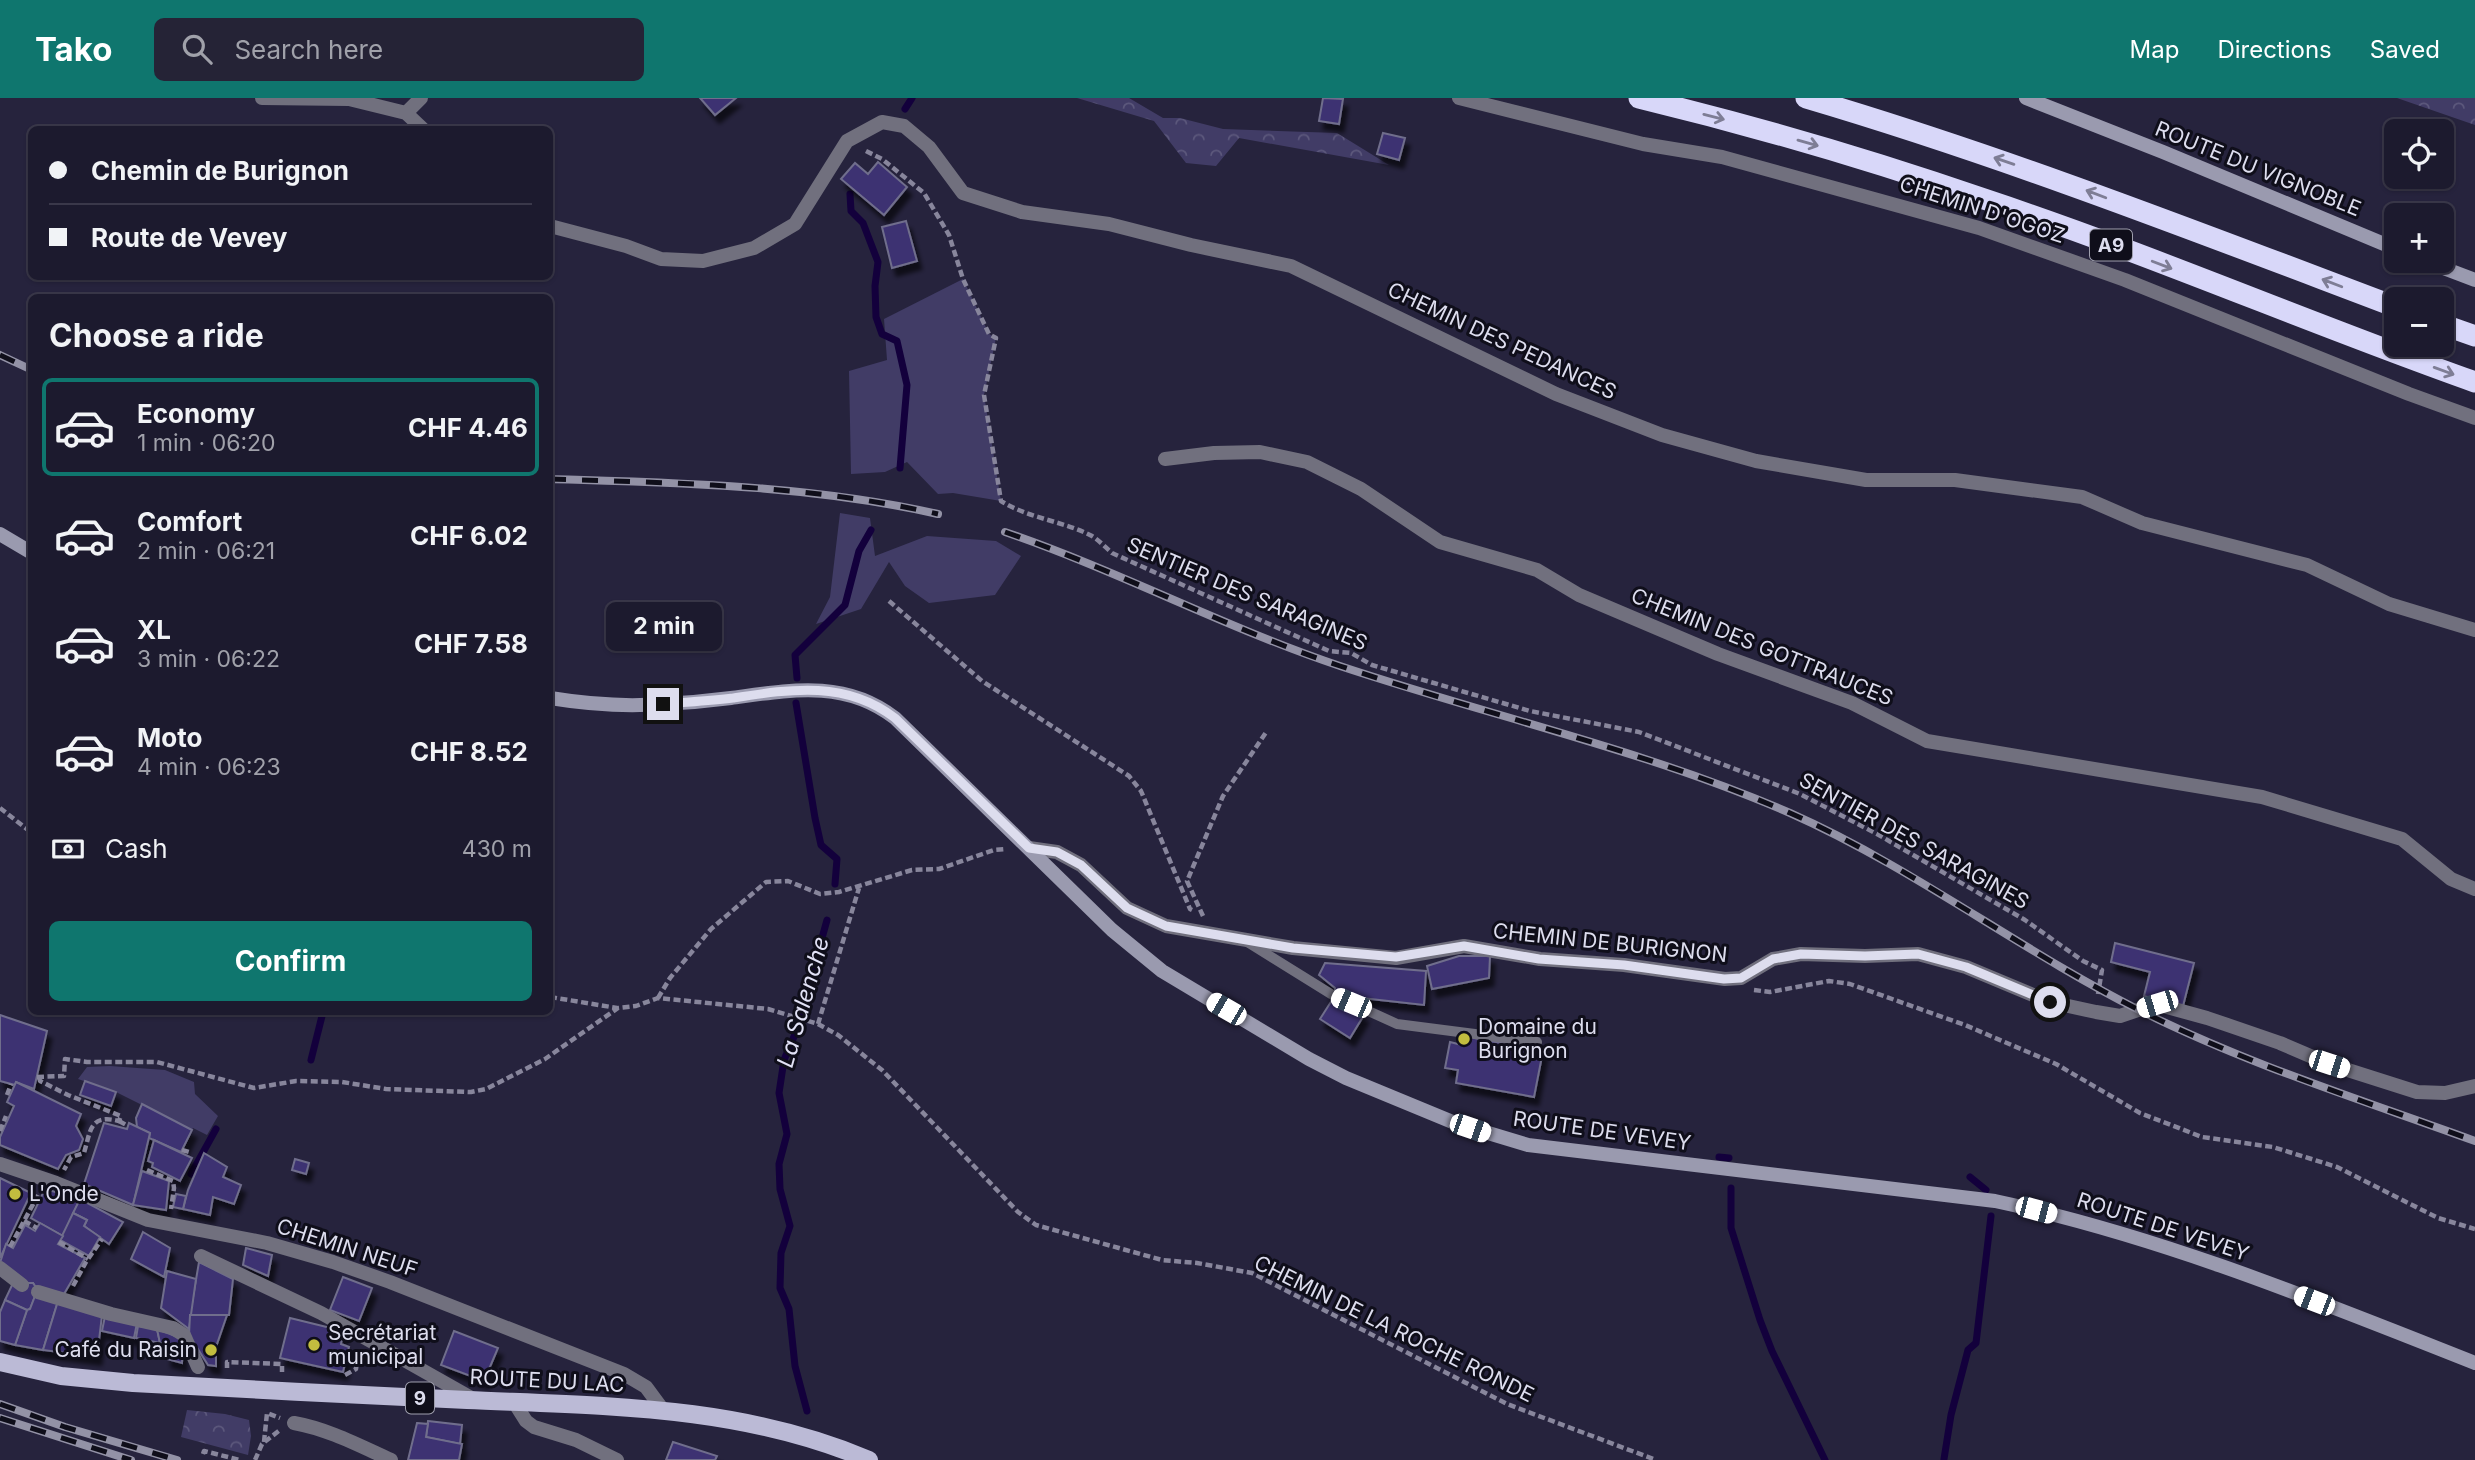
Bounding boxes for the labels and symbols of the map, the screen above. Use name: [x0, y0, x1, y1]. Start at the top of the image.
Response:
one-way arrow: [1702, 111, 1725, 124]
street label: ROUTE DU VIGNOBLE: [2152, 116, 2365, 221]
one-way arrow: [1797, 138, 1819, 151]
one-way arrow: [1993, 154, 2015, 166]
street label: CHEMIN D'OGOZ: [1896, 171, 2068, 248]
one-way arrow: [2086, 186, 2108, 199]
road number: A9: [2090, 230, 2132, 260]
one-way arrow: [2151, 259, 2172, 272]
one-way arrow: [2322, 276, 2343, 288]
street label: CHEMIN DES PEDANCES: [1384, 277, 1620, 405]
one-way arrow: [2432, 366, 2454, 378]
street label: SENTIER DES SARAGINES: [1123, 531, 1371, 656]
street label: CHEMIN DES GOTTRAUCES: [1628, 583, 1897, 711]
callout: 2 min: [605, 602, 721, 652]
route end: [647, 688, 679, 720]
street label: SENTIER DES SARAGINES: [1795, 767, 2033, 914]
street label: CHEMIN DE BURIGNON: [1492, 918, 1728, 967]
water label: La Salenche: [771, 933, 835, 1071]
car: [1328, 985, 1375, 1021]
route start: [2034, 986, 2066, 1018]
car: [2134, 988, 2181, 1020]
car: [1203, 989, 1250, 1029]
place label: Domaine du Burignon: [1478, 1014, 1597, 1063]
marker: Domaine du Burignon: [1456, 1031, 1472, 1047]
car: [2306, 1048, 2353, 1080]
street label: ROUTE DE VEVEY: [1511, 1106, 1693, 1155]
car: [1447, 1111, 1494, 1145]
place label: L'Onde: [29, 1181, 99, 1206]
marker: L'Onde: [7, 1186, 23, 1202]
street label: ROUTE DE VEVEY: [2074, 1187, 2252, 1266]
car: [2013, 1194, 2060, 1226]
street label: CHEMIN NEUF: [274, 1213, 421, 1282]
street label: CHEMIN DE LA ROCHE RONDE: [1250, 1250, 1538, 1407]
car: [2291, 1284, 2338, 1318]
place label: Secrétariat municipal: [328, 1320, 436, 1369]
place label: Café du Raisin: [55, 1337, 197, 1362]
marker: Secrétariat municipal: [306, 1337, 322, 1353]
marker: Café du Raisin: [203, 1342, 219, 1358]
street label: ROUTE DU LAC: [469, 1364, 625, 1397]
road number: 9: [406, 1382, 434, 1414]

